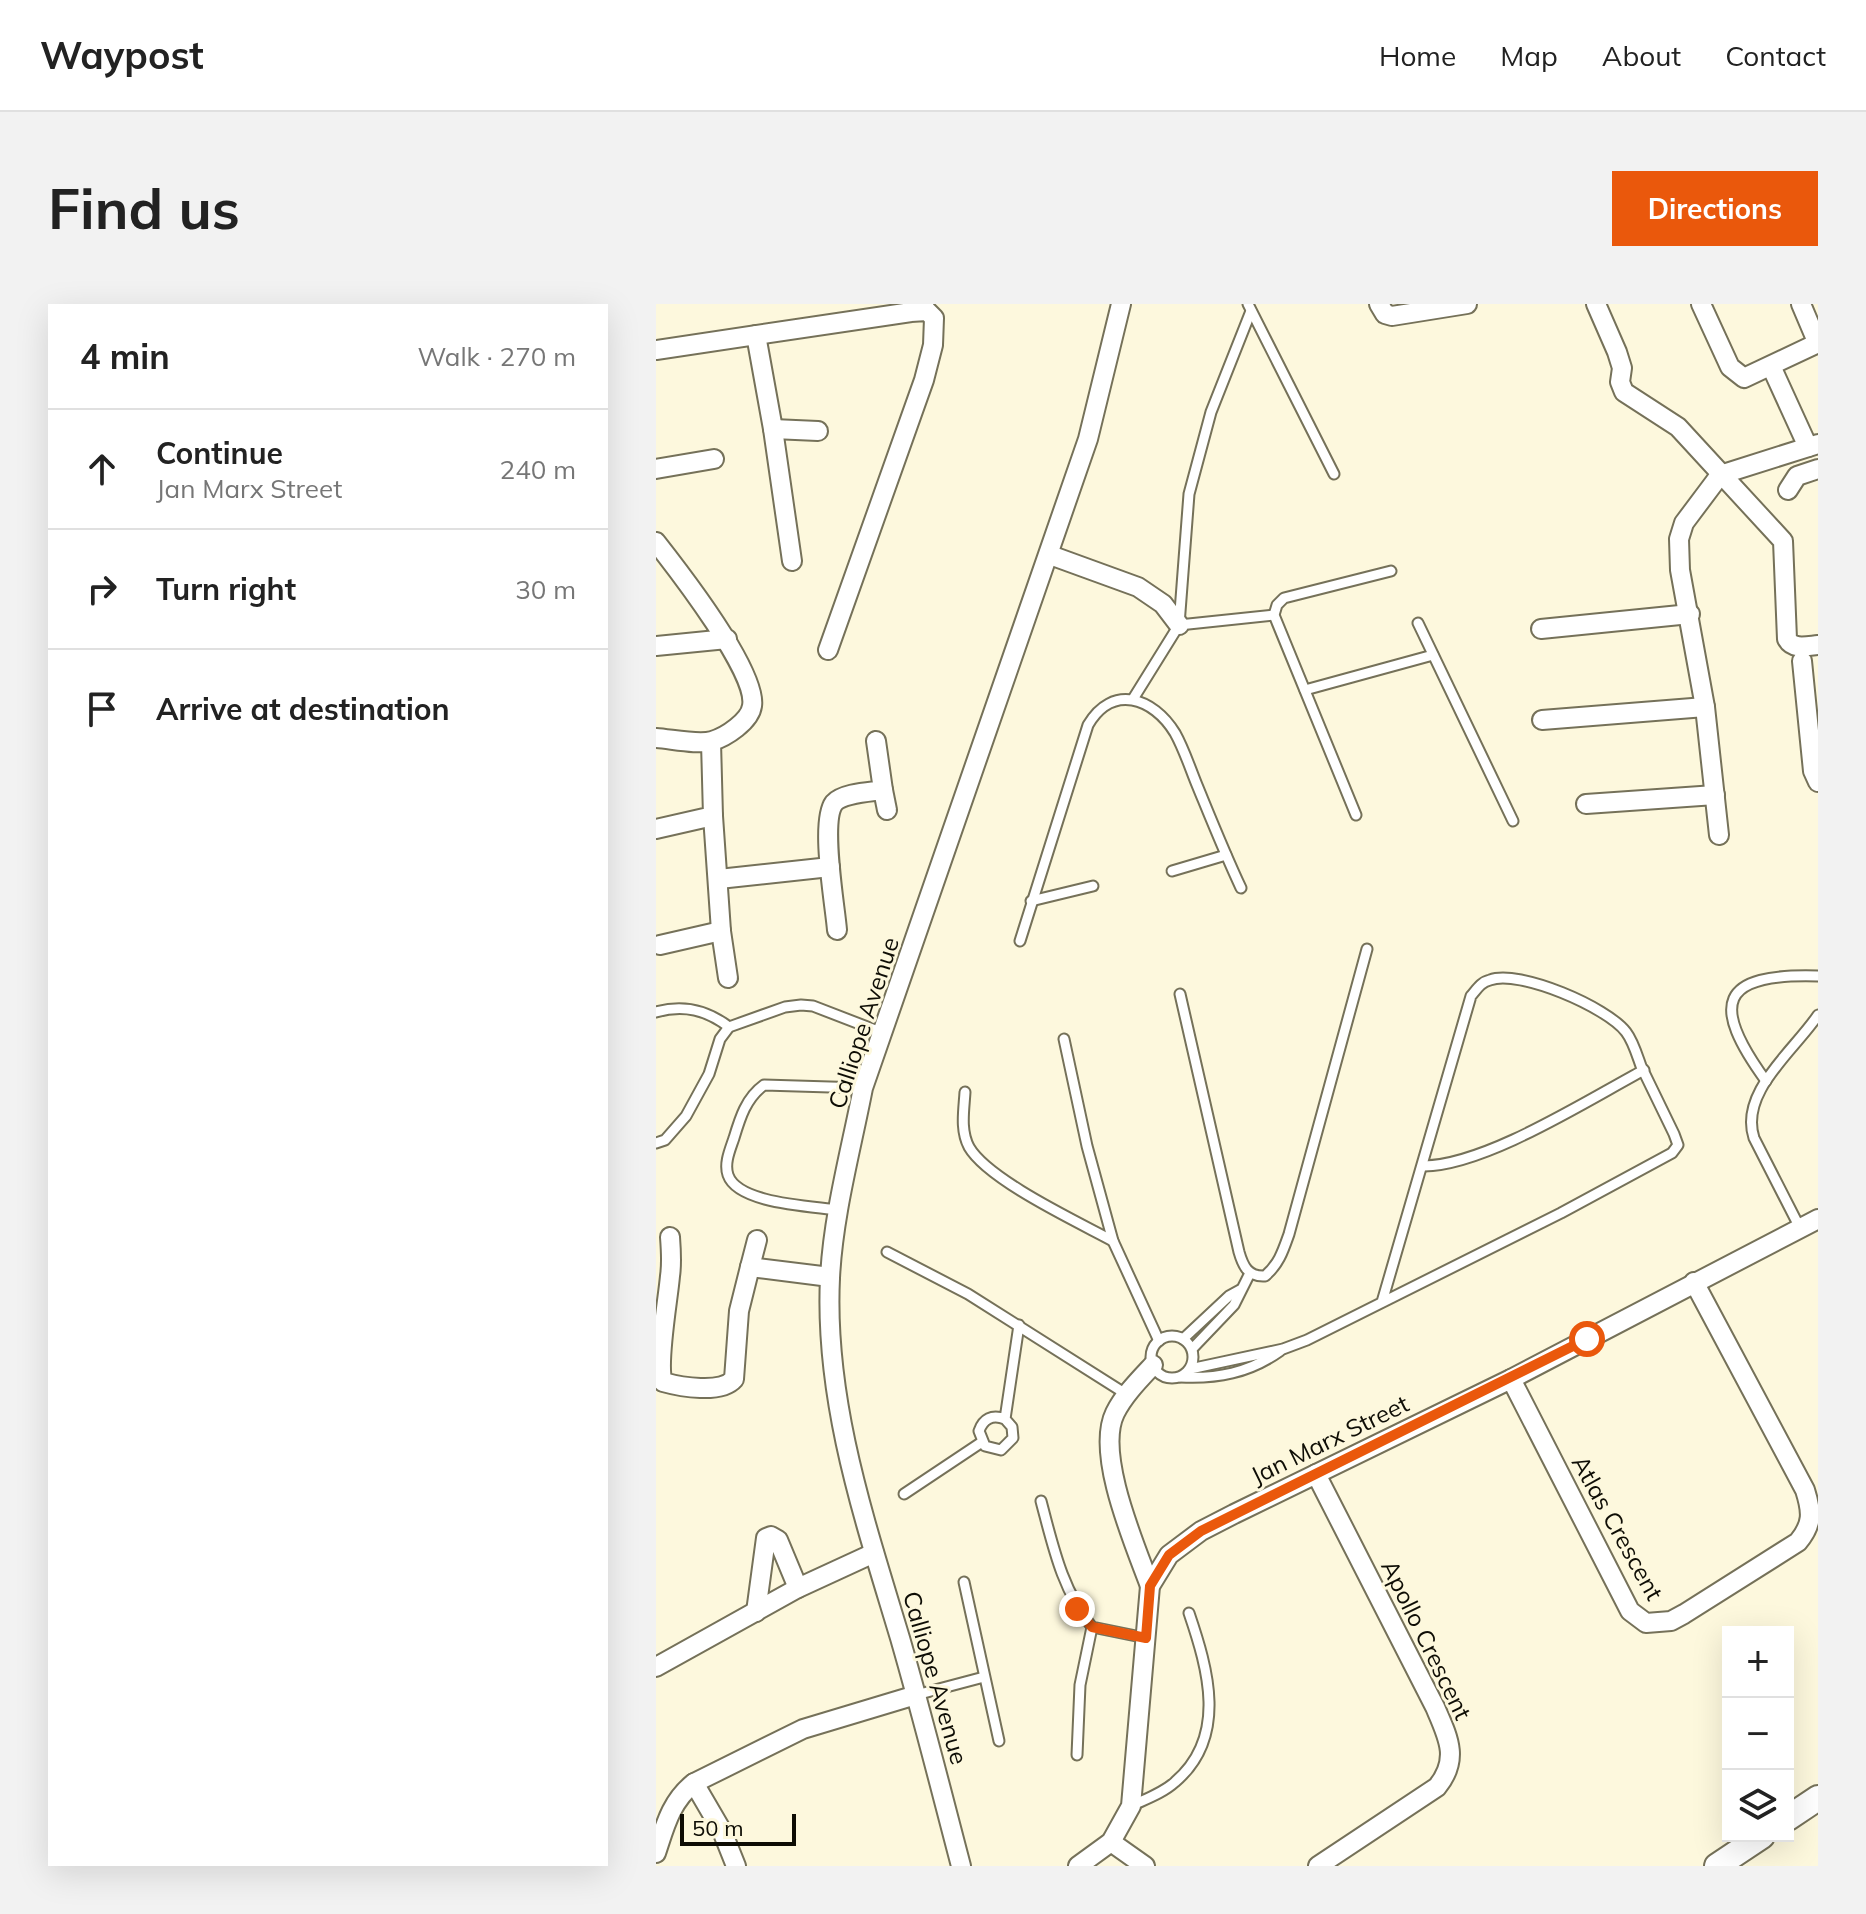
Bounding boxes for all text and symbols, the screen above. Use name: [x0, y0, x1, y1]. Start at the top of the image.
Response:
text: Waypost: [40, 31, 204, 79]
text: Home: [1379, 38, 1456, 73]
text: Map: [1500, 38, 1558, 73]
text: About: [1602, 38, 1681, 73]
text: Contact: [1725, 38, 1826, 73]
button: Directions: [1612, 171, 1818, 246]
text: Find us: [48, 173, 240, 243]
text: 4 min: [80, 335, 170, 378]
text: Walk · 270 m: [417, 340, 576, 373]
text: Continue: [156, 434, 283, 472]
icon: ahead: [80, 447, 124, 491]
text: 240 m: [500, 453, 576, 486]
text: Jan Marx Street: [156, 472, 342, 505]
icon: right: [80, 567, 124, 611]
text: Turn right: [156, 570, 296, 608]
text: 30 m: [515, 573, 576, 606]
icon: arrive: [80, 687, 124, 731]
text: Arrive at destination: [156, 690, 450, 728]
street label: Calliope Avenue: [821, 933, 905, 1112]
route start: [1569, 1321, 1605, 1357]
street label: Jan Marx Street: [1246, 1388, 1413, 1490]
street label: Atlas Crescent: [1566, 1450, 1670, 1605]
street label: Apollo Crescent: [1375, 1555, 1479, 1724]
street label: Calliope Avenue: [897, 1588, 975, 1768]
route end: [1059, 1591, 1095, 1627]
map controls: [1722, 1626, 1794, 1842]
button: +: [1722, 1626, 1794, 1698]
button: −: [1722, 1698, 1794, 1770]
button: layers: [1722, 1770, 1794, 1842]
scale bar: [680, 1810, 796, 1846]
text: 50 m: [692, 1814, 743, 1842]

